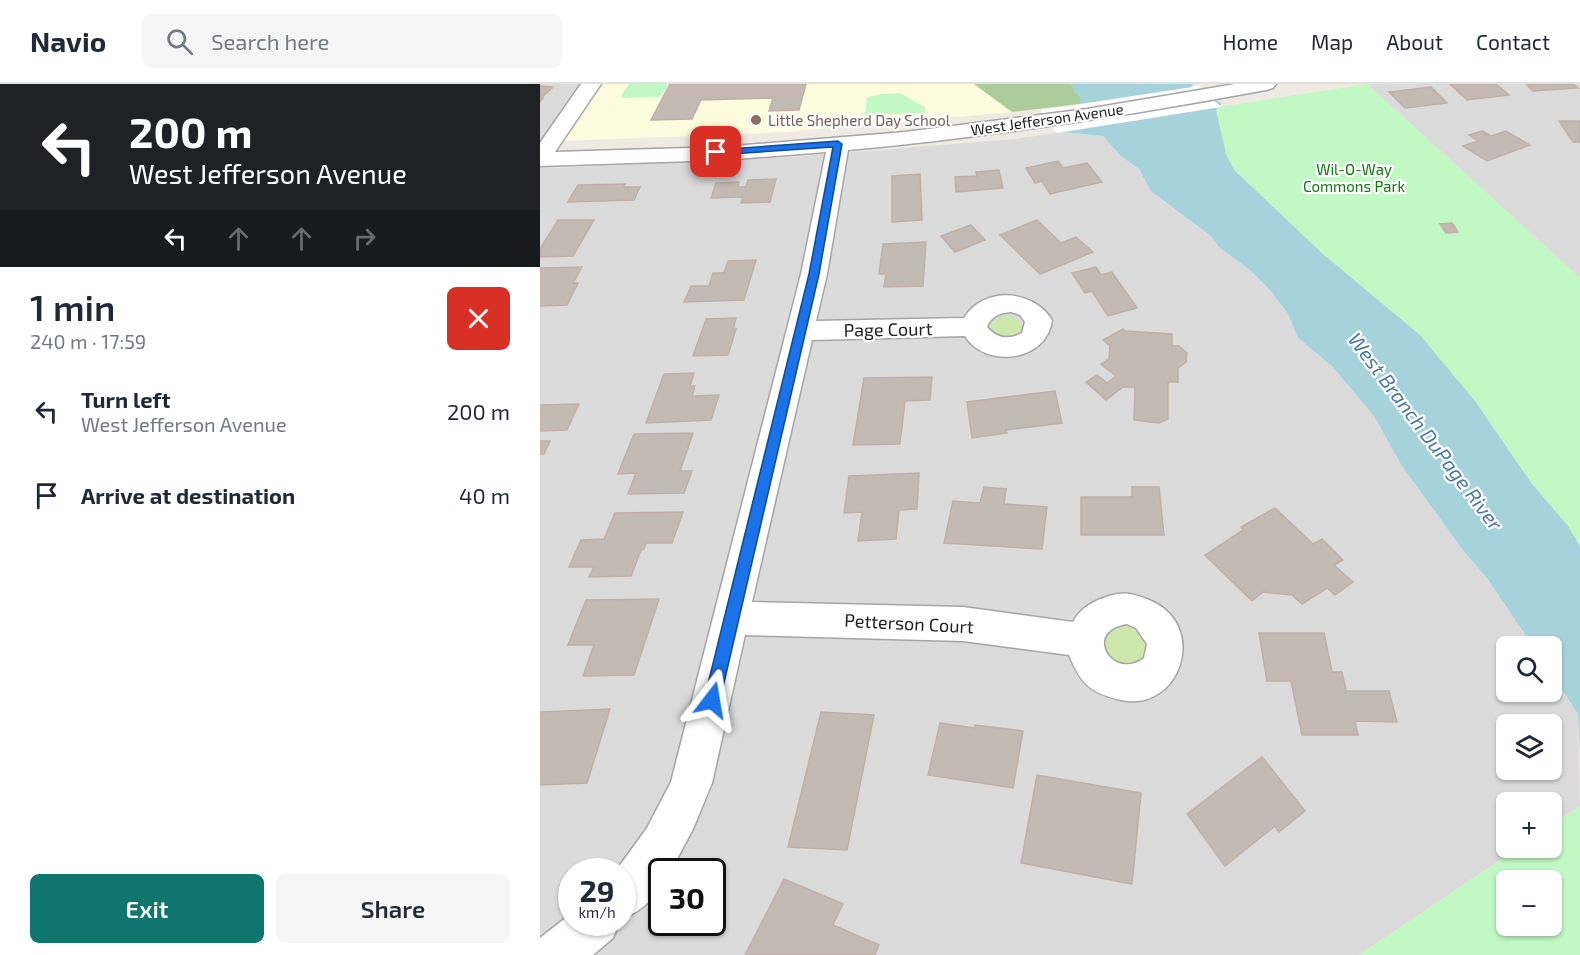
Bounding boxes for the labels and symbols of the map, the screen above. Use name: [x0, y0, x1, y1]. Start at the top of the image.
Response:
street label: West Jefferson Avenue: [969, 99, 1125, 139]
place label: Little Shepherd Day School: [768, 111, 951, 129]
marker: Little Shepherd Day School: [749, 113, 763, 127]
pin: [690, 126, 741, 177]
park label: Wil-O-Way Commons Park: [1303, 160, 1405, 195]
street label: Page Court: [843, 317, 933, 341]
water label: West Branch DuPage River: [1344, 327, 1509, 535]
street label: Petterson Court: [844, 609, 974, 637]
position arrow: [680, 668, 744, 732]
speed limit sign: 30: [648, 858, 726, 936]

